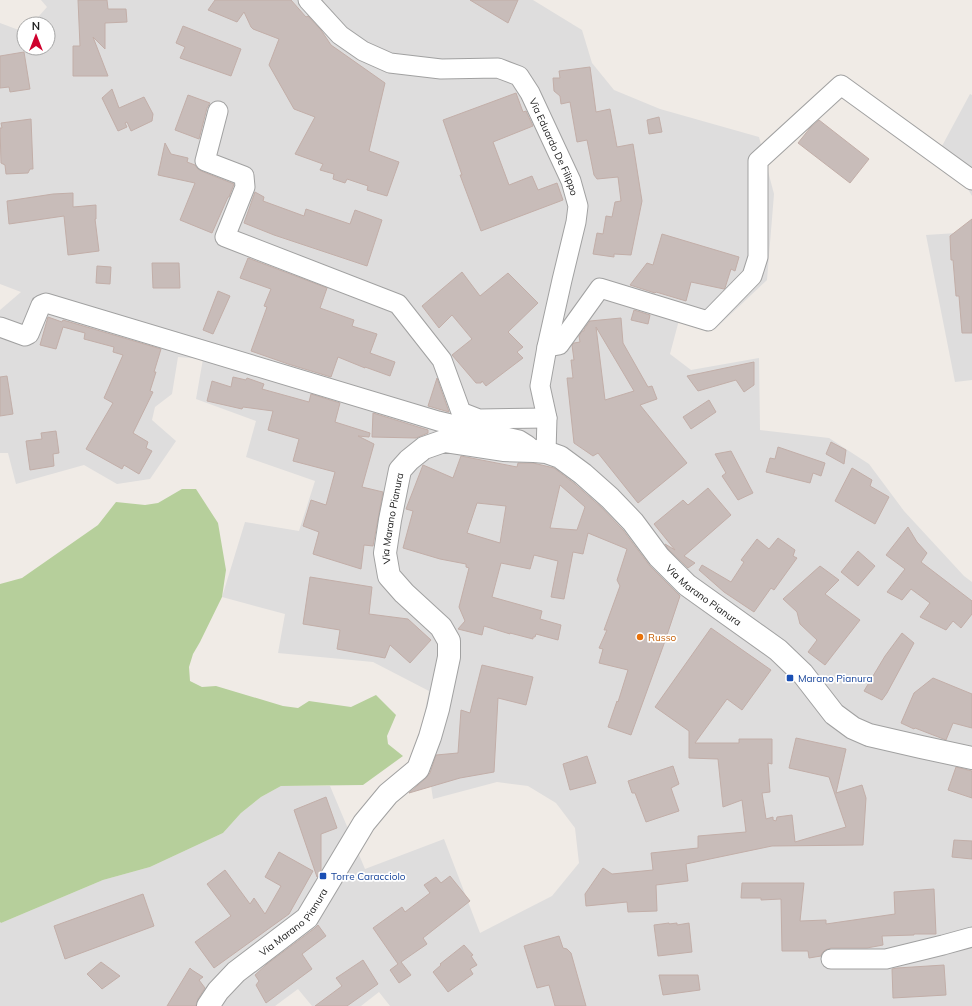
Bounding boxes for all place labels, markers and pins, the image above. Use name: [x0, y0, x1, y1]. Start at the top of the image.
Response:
place label: Russo: [648, 631, 677, 644]
marker: Russo: [635, 632, 645, 642]
place label: Marano Pianura: [798, 672, 872, 685]
marker: Marano Pianura: [785, 673, 795, 683]
place label: Torre Caracciolo: [331, 870, 406, 883]
marker: Torre Caracciolo: [318, 871, 328, 881]

